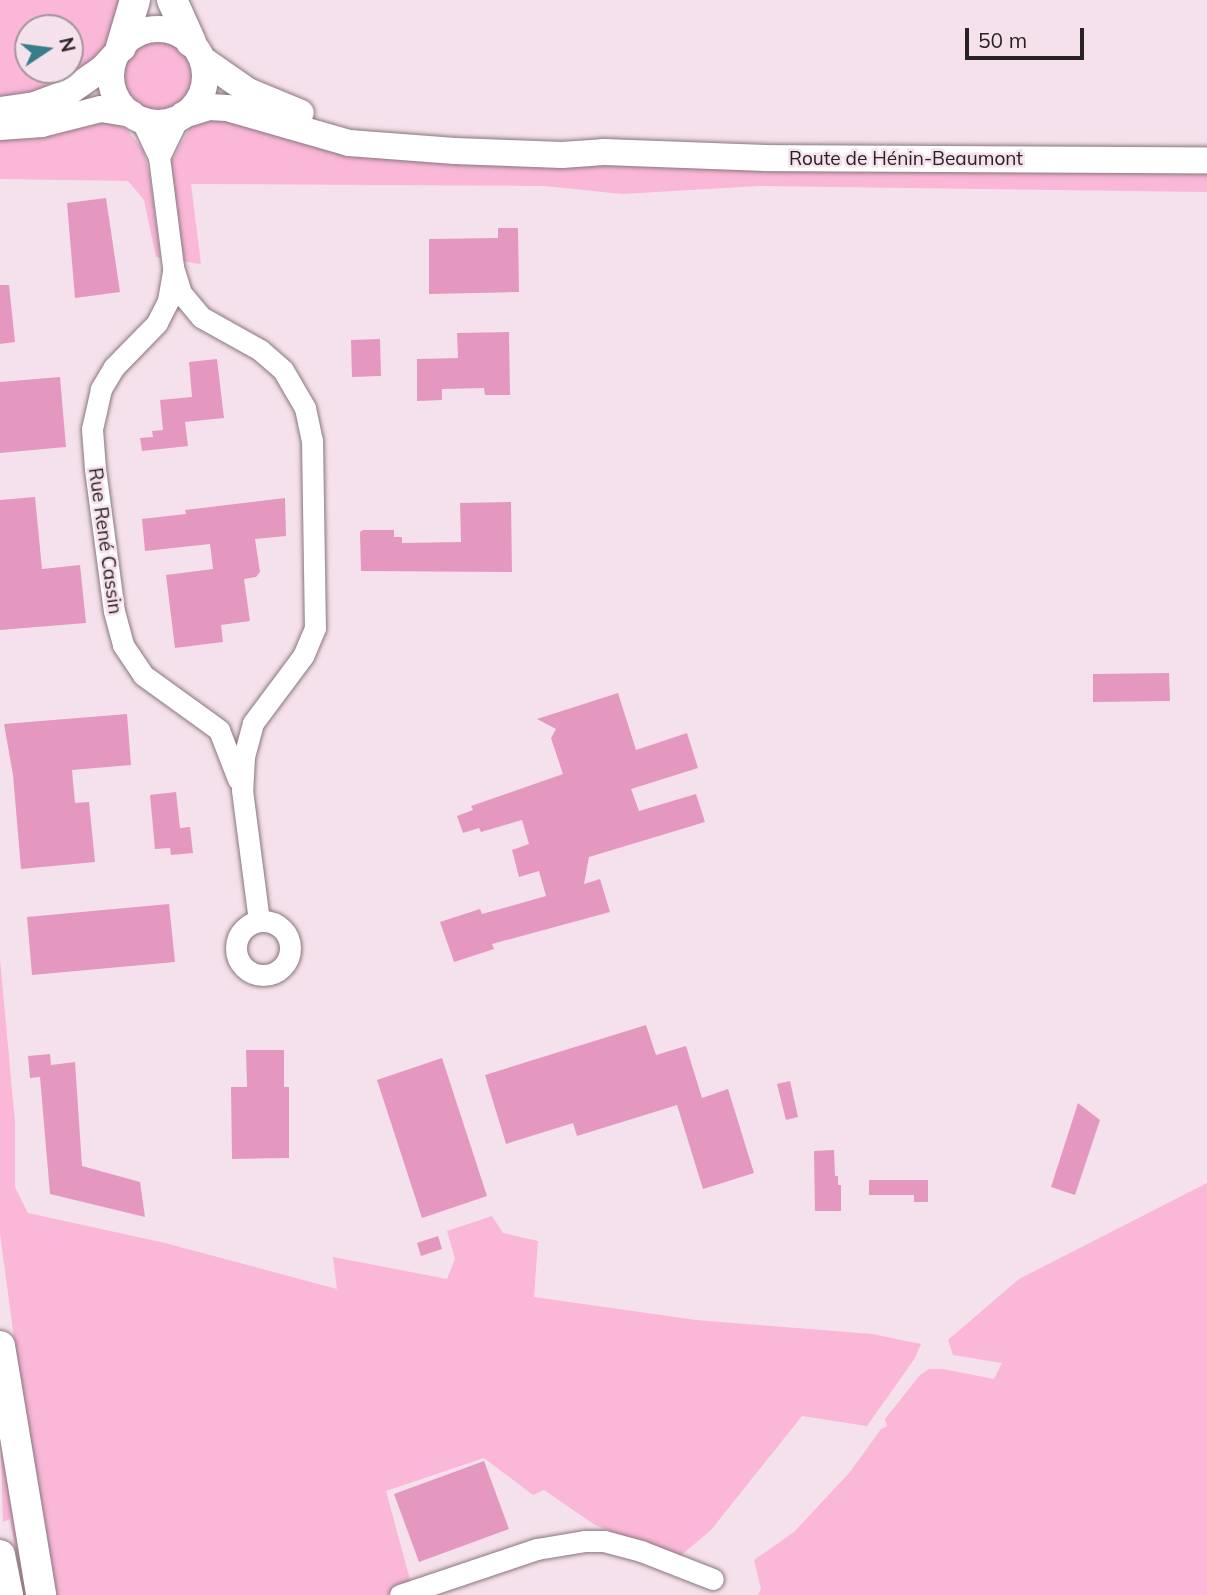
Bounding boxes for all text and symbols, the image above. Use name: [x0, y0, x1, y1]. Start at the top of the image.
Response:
north arrow: [14, 14, 84, 84]
scale bar: [969, 14, 1088, 58]
text: 50 m: [978, 27, 1027, 53]
text: N: [54, 35, 81, 54]
street label: Route de Hénin-Beaumont: [789, 148, 1023, 170]
street label: Rue René Cassin: [83, 466, 127, 616]

